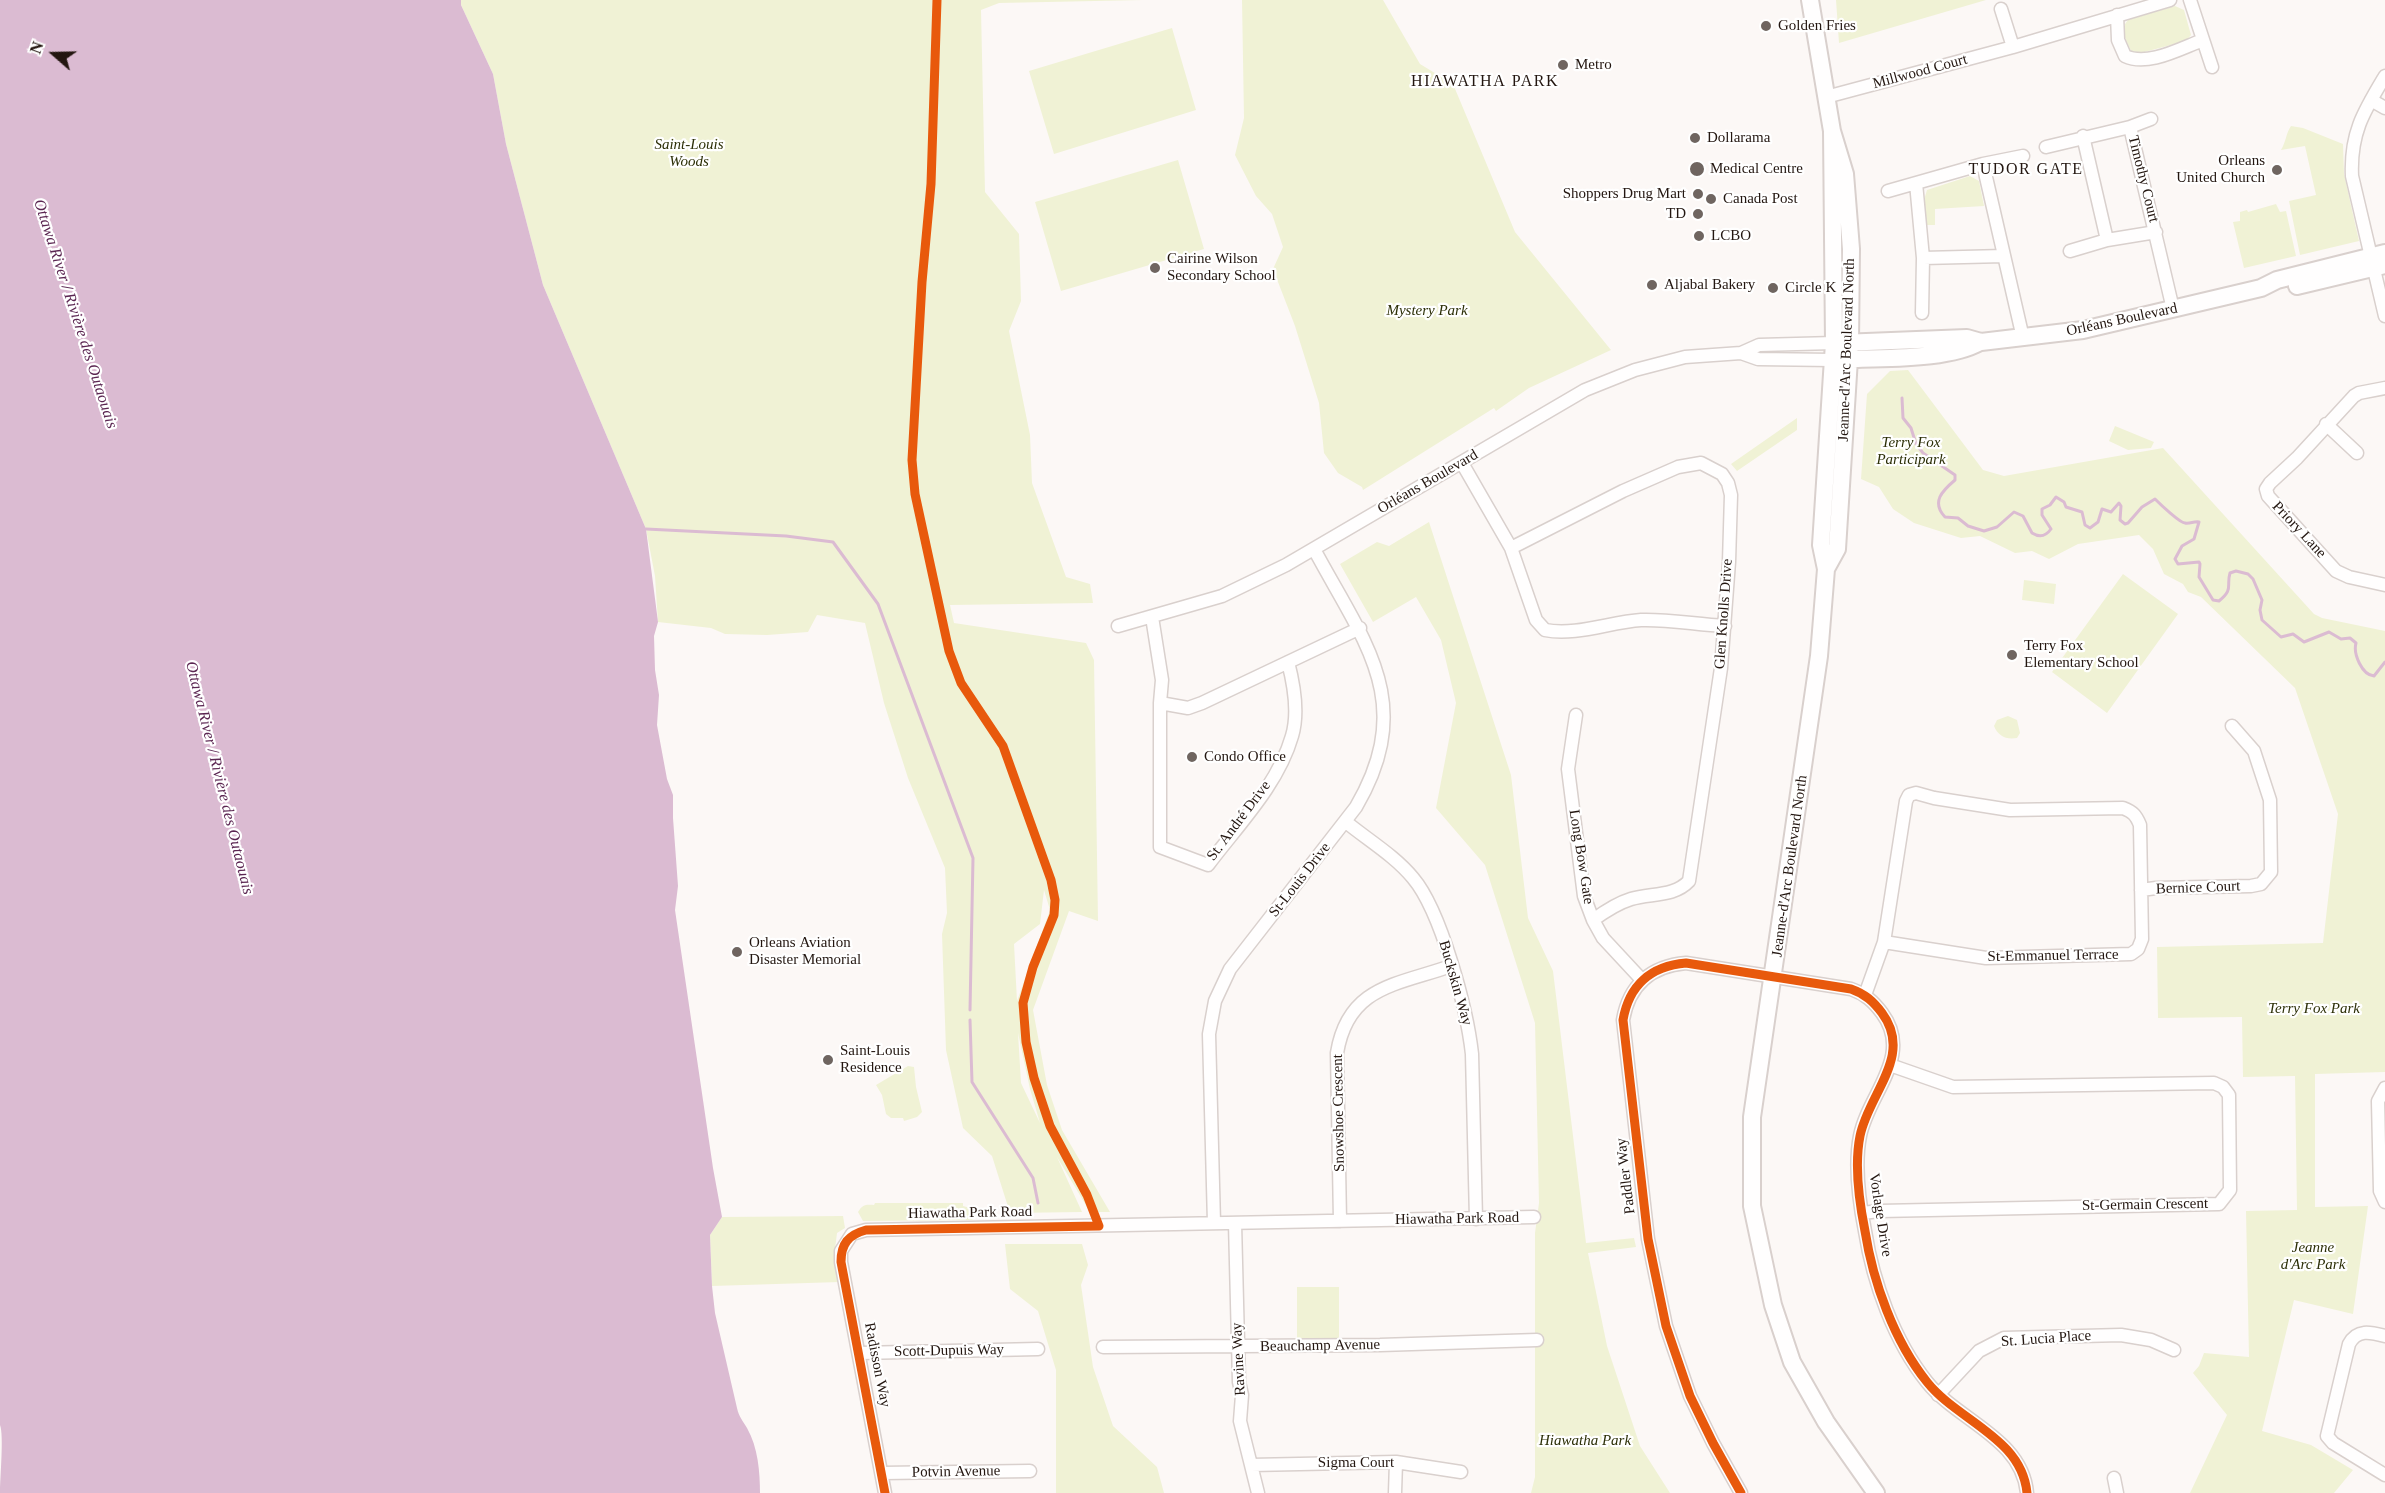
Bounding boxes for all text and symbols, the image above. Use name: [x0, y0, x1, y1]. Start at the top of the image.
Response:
place label: Golden Fries: [1778, 17, 1856, 35]
marker: Golden Fries: [1759, 19, 1773, 33]
north arrow: [24, 24, 84, 84]
text: N: [27, 39, 47, 56]
street label: Millwood Court: [1871, 51, 1969, 93]
place label: Metro: [1575, 56, 1612, 74]
marker: Metro: [1556, 58, 1570, 72]
district label: HIAWATHA PARK: [1411, 72, 1559, 92]
place label: Dollarama: [1707, 129, 1770, 147]
marker: Dollarama: [1688, 131, 1702, 145]
street label: Timothy Court: [2123, 134, 2163, 224]
park label: Saint-Louis Woods: [654, 136, 724, 171]
place label: Orleans United Church: [2176, 152, 2265, 187]
marker: Medical Centre: [1688, 160, 1706, 178]
place label: Medical Centre: [1710, 160, 1803, 178]
district label: TUDOR GATE: [1969, 160, 2083, 180]
marker: Orleans United Church: [2270, 163, 2284, 177]
place label: Shoppers Drug Mart: [1563, 185, 1686, 203]
marker: Shoppers Drug Mart: [1691, 187, 1705, 201]
place label: Canada Post: [1723, 190, 1798, 208]
marker: Canada Post: [1704, 192, 1718, 206]
water label: Ottawa River / Rivière des Outaouais: [29, 197, 121, 431]
place label: TD: [1666, 205, 1686, 223]
marker: TD: [1691, 207, 1705, 221]
place label: LCBO: [1711, 227, 1751, 245]
marker: LCBO: [1692, 229, 1706, 243]
place label: Cairine Wilson Secondary School: [1167, 250, 1276, 285]
street label: Jeanne-d'Arc Boulevard North: [1835, 258, 1859, 442]
marker: Cairine Wilson Secondary School: [1148, 261, 1162, 275]
place label: Aljabal Bakery: [1664, 276, 1755, 294]
marker: Aljabal Bakery: [1645, 278, 1659, 292]
place label: Circle K: [1785, 279, 1836, 297]
marker: Circle K: [1766, 281, 1780, 295]
street label: Orléans Boulevard: [2065, 299, 2179, 341]
park label: Mystery Park: [1386, 302, 1468, 320]
park label: Terry Fox Participark: [1876, 434, 1946, 469]
street label: Orléans Boulevard: [1375, 446, 1481, 518]
street label: Priory Lane: [2268, 498, 2330, 562]
street label: Glen Knolls Drive: [1711, 558, 1737, 670]
place label: Terry Fox Elementary School: [2024, 637, 2139, 672]
marker: Terry Fox Elementary School: [2005, 648, 2019, 662]
water label: Ottawa River / Rivière des Outaouais: [181, 659, 257, 897]
place label: Condo Office: [1204, 748, 1286, 766]
marker: Condo Office: [1185, 750, 1199, 764]
street label: Jeanne-d'Arc Boulevard North: [1768, 774, 1812, 958]
street label: St. André Drive: [1203, 777, 1275, 865]
street label: Long Bow Gate: [1565, 808, 1597, 906]
street label: St-Louis Drive: [1265, 839, 1335, 921]
street label: Bernice Court: [2155, 878, 2241, 898]
place label: Orleans Aviation Disaster Memorial: [749, 934, 861, 969]
street label: Buckskin Way: [1434, 938, 1476, 1028]
marker: Orleans Aviation Disaster Memorial: [730, 945, 744, 959]
street label: St-Emmanuel Terrace: [1987, 946, 2119, 966]
park label: Terry Fox Park: [2268, 1000, 2360, 1018]
place label: Saint-Louis Residence: [840, 1042, 910, 1077]
marker: Saint-Louis Residence: [821, 1053, 835, 1067]
street label: Snowshoe Crescent: [1329, 1054, 1349, 1172]
street label: Paddler Way: [1612, 1137, 1640, 1215]
street label: Vorlage Drive: [1865, 1172, 1895, 1258]
street label: St-Germain Crescent: [2082, 1195, 2208, 1215]
street label: Hiawatha Park Road: [908, 1203, 1032, 1223]
street label: Hiawatha Park Road: [1395, 1209, 1519, 1229]
park label: Jeanne d'Arc Park: [2281, 1239, 2345, 1274]
street label: Radisson Way: [860, 1321, 894, 1409]
street label: Ravine Way: [1228, 1322, 1250, 1396]
street label: St. Lucia Place: [2000, 1327, 2092, 1351]
street label: Beauchamp Avenue: [1260, 1336, 1380, 1356]
street label: Scott-Dupuis Way: [894, 1341, 1004, 1361]
park label: Hiawatha Park: [1539, 1432, 1631, 1450]
street label: Sigma Court: [1318, 1454, 1394, 1472]
street label: Potvin Avenue: [912, 1462, 1000, 1482]

